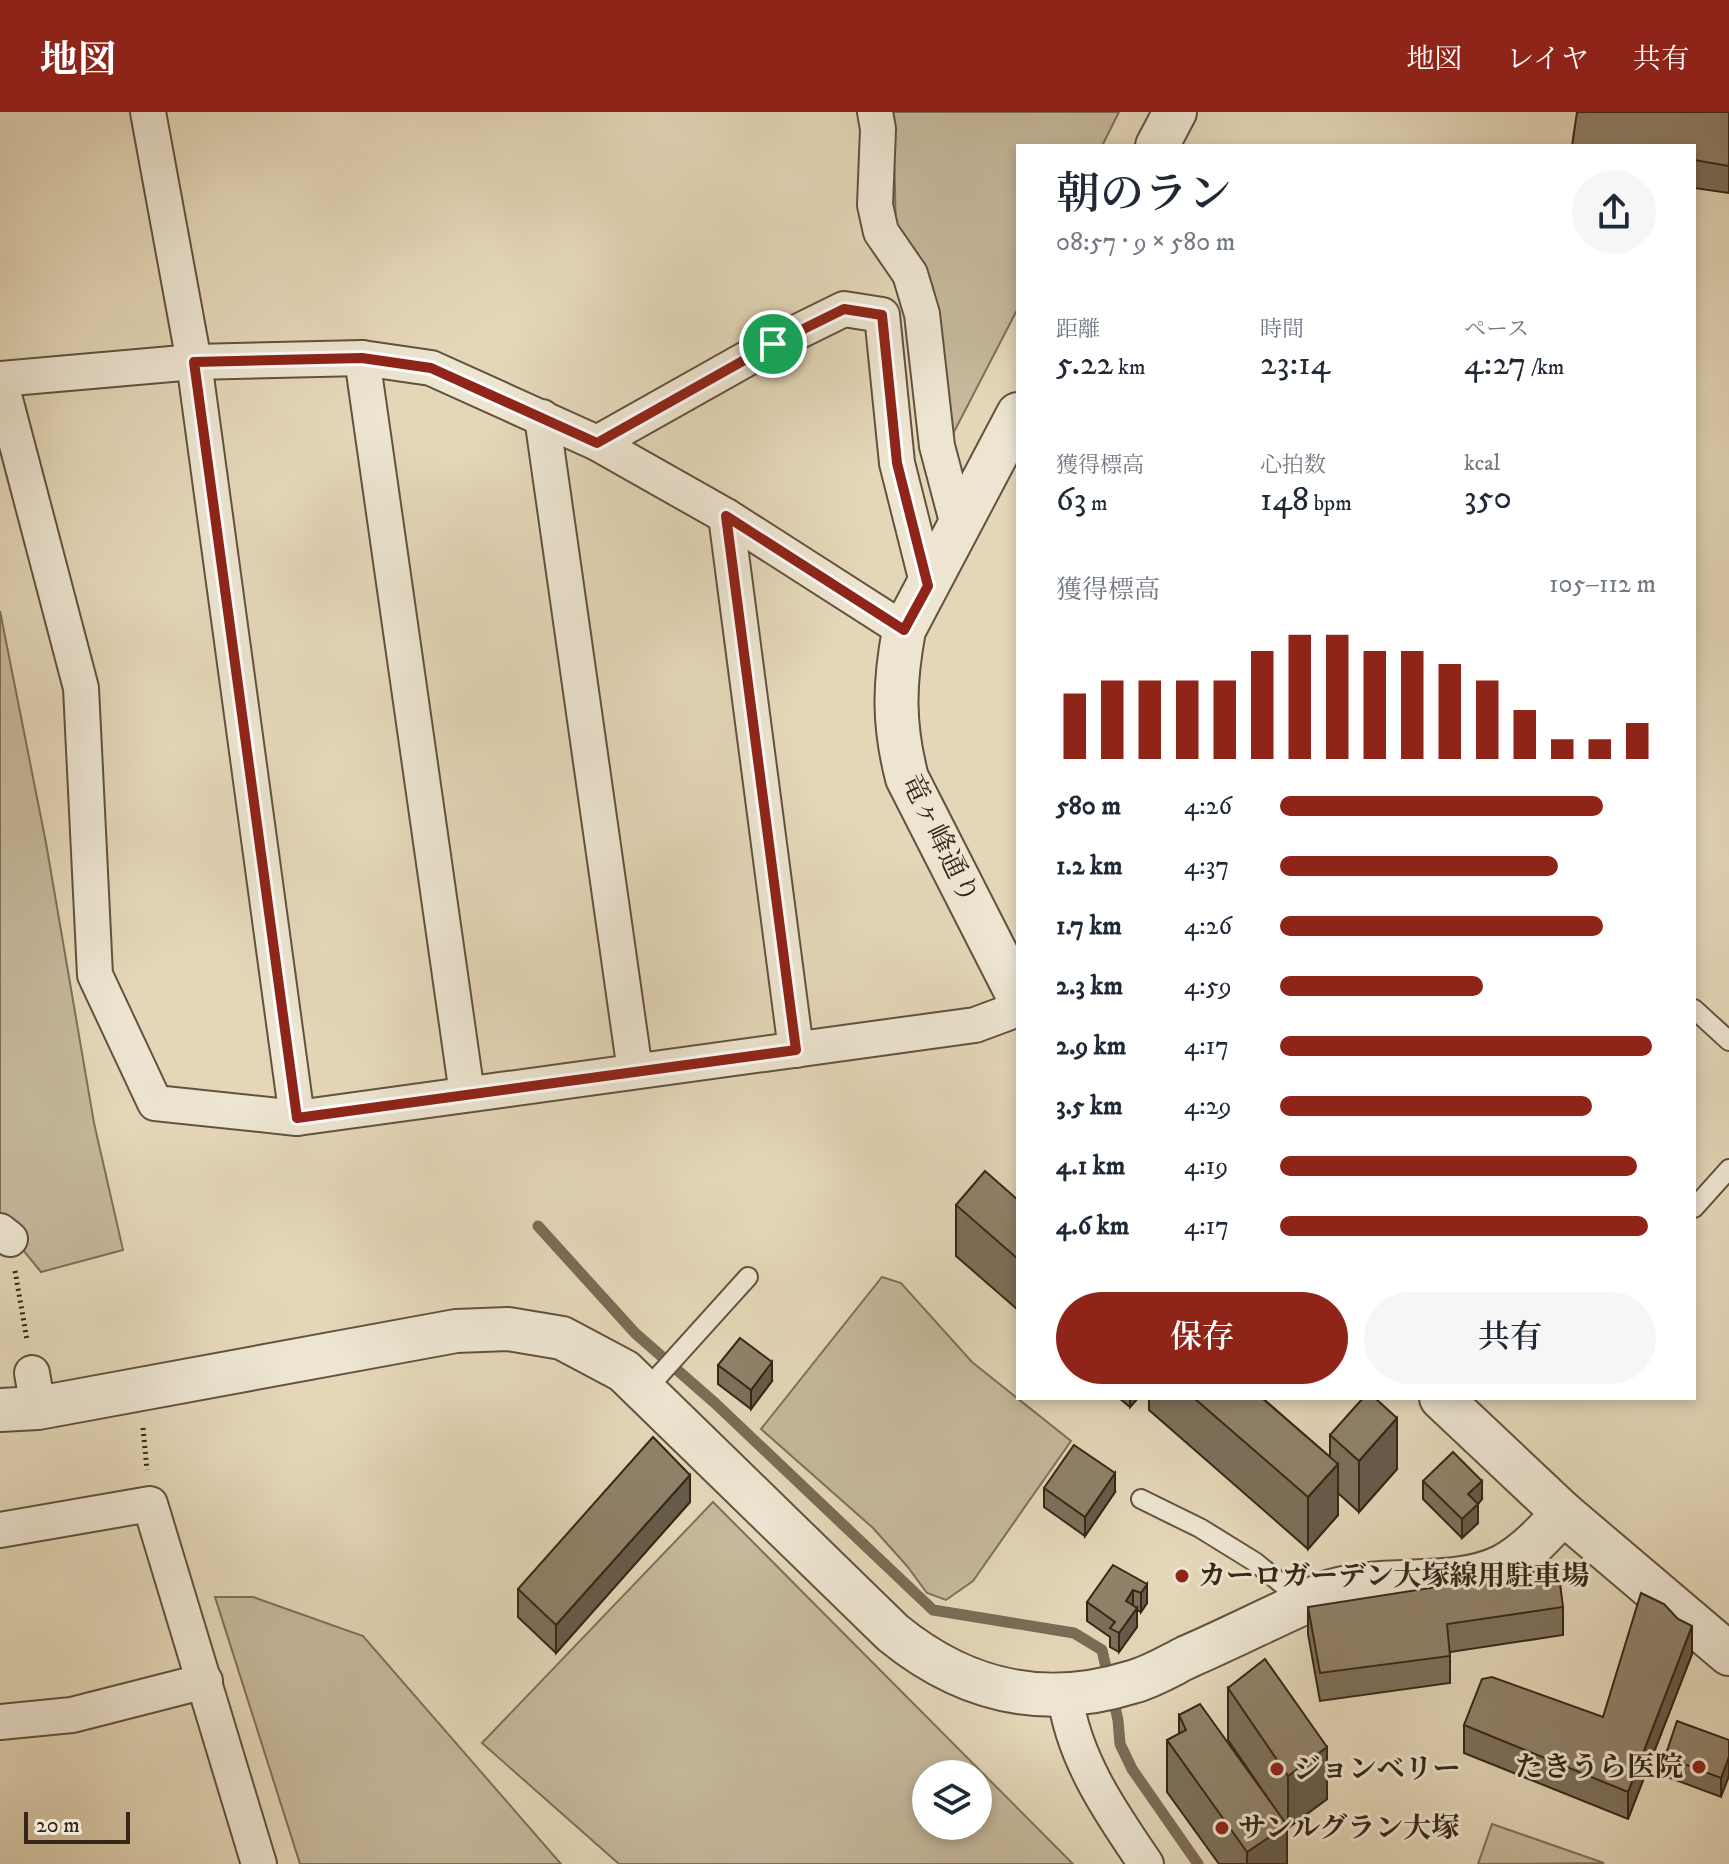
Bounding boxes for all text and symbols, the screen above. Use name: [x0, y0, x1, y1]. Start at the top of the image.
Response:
text: 地図: [40, 37, 116, 85]
text: 地図: [1406, 42, 1462, 77]
text: レイヤ: [1506, 42, 1589, 77]
text: 共有: [1633, 42, 1689, 77]
text: 朝のラン: [1056, 168, 1232, 223]
button: share: [1572, 170, 1656, 254]
text: 08:57 · 9 × 580 m: [1056, 226, 1235, 259]
pin: [739, 310, 807, 378]
text: 距離: [1056, 316, 1100, 343]
text: 時間: [1260, 316, 1304, 343]
text: ペース: [1464, 316, 1529, 343]
icon: arrive: [751, 322, 795, 366]
text: 5.22: [1056, 343, 1113, 385]
text: 23:14: [1260, 343, 1330, 385]
text: 4:27: [1464, 343, 1526, 385]
text: km: [1113, 354, 1145, 381]
text: /km: [1526, 354, 1564, 381]
text: kcal: [1464, 450, 1500, 477]
text: 獲得標高: [1056, 452, 1144, 479]
text: 心拍数: [1260, 452, 1326, 479]
text: 350: [1464, 477, 1512, 519]
text: 63: [1056, 479, 1086, 521]
text: 148: [1260, 479, 1309, 521]
text: m: [1086, 490, 1108, 517]
text: bpm: [1309, 490, 1352, 517]
text: 105–112 m: [1549, 568, 1656, 601]
text: 獲得標高: [1056, 574, 1160, 607]
street label: 竜ヶ峰通り: [894, 768, 986, 910]
text: 580 m: [1056, 790, 1121, 823]
text: 4:26: [1184, 790, 1232, 823]
text: 1.2 km: [1056, 850, 1122, 883]
text: 4:37: [1184, 850, 1229, 883]
text: 1.7 km: [1056, 910, 1122, 943]
text: 4:26: [1184, 910, 1232, 943]
text: 2.3 km: [1056, 970, 1123, 1003]
text: 4:59: [1184, 970, 1232, 1003]
text: 2.9 km: [1056, 1030, 1126, 1063]
text: 4:17: [1184, 1030, 1229, 1063]
text: 3.5 km: [1056, 1090, 1122, 1123]
text: 4:29: [1184, 1090, 1232, 1123]
text: 4.1 km: [1056, 1150, 1125, 1183]
text: 4:19: [1184, 1150, 1228, 1183]
text: 4.6 km: [1056, 1210, 1129, 1243]
text: 4:17: [1184, 1210, 1229, 1243]
button: 保存: [1056, 1292, 1348, 1384]
button: 共有: [1364, 1292, 1656, 1384]
place label: カーロガーデン大塚線用駐車場: [1198, 1559, 1589, 1594]
marker: カーロガーデン大塚線用駐車場: [1173, 1567, 1191, 1585]
place label: たきうら医院: [1515, 1750, 1683, 1785]
place label: ジョンベリー: [1293, 1752, 1460, 1787]
marker: たきうら医院: [1690, 1758, 1708, 1776]
map controls: [912, 1760, 992, 1840]
button: layers: [912, 1760, 992, 1840]
marker: ジョンベリー: [1268, 1760, 1286, 1778]
scale bar: [24, 1808, 130, 1844]
place label: サンルグラン大塚: [1238, 1811, 1459, 1846]
text: 20 m: [36, 1812, 80, 1839]
marker: サンルグラン大塚: [1213, 1819, 1231, 1837]

